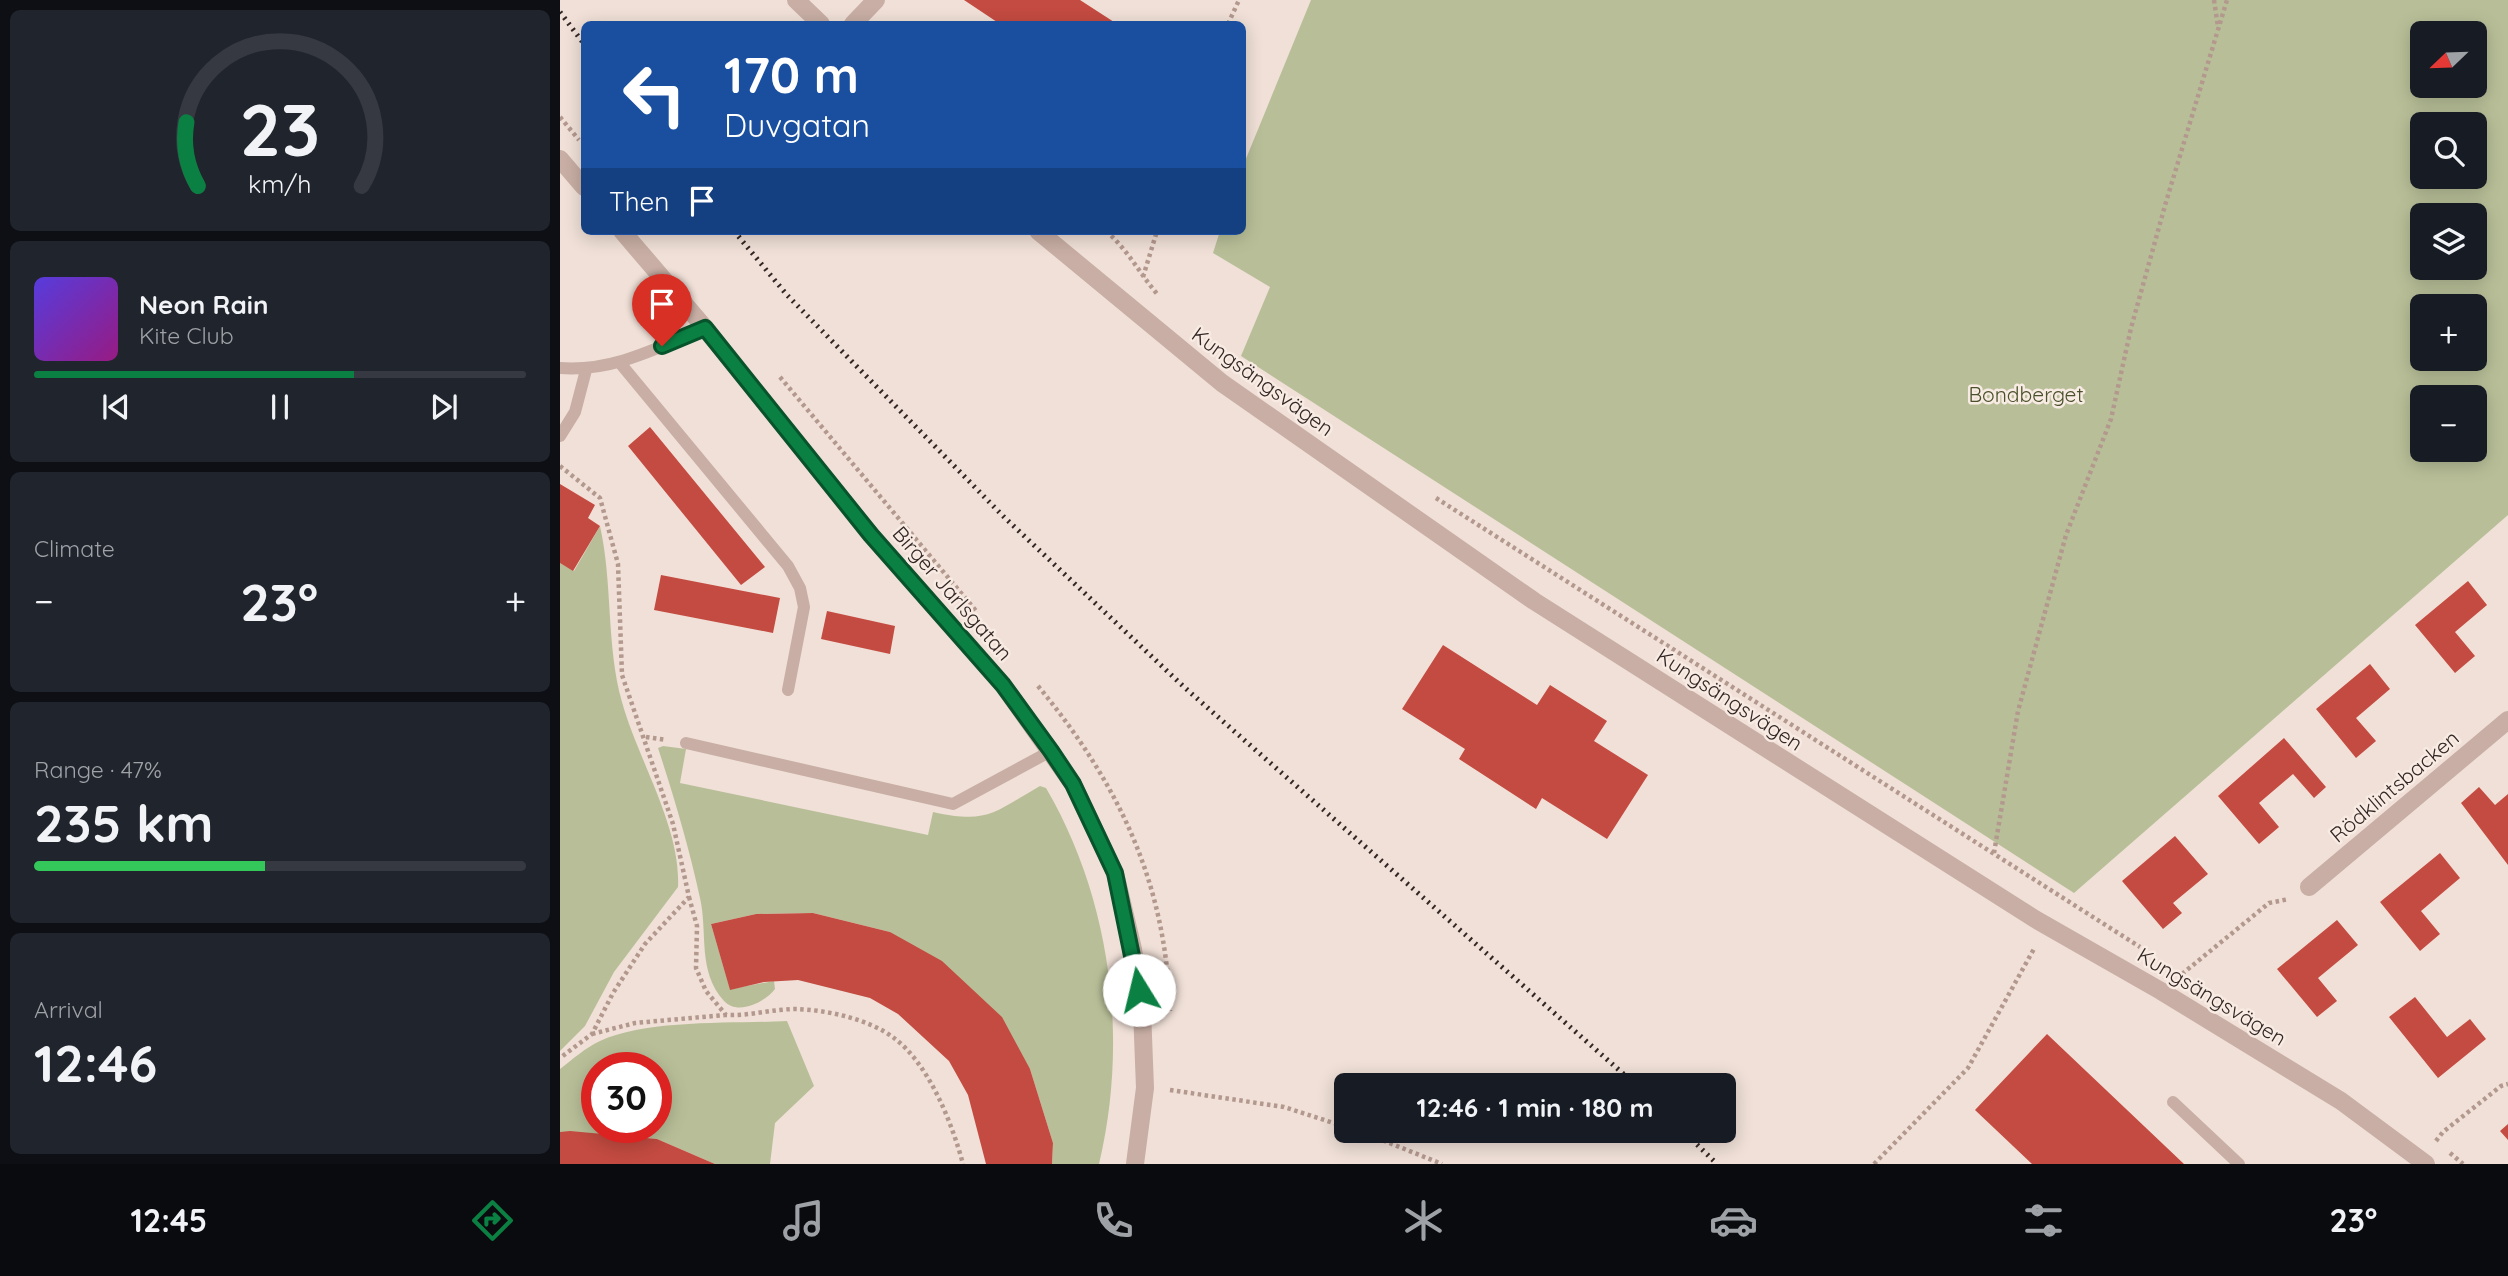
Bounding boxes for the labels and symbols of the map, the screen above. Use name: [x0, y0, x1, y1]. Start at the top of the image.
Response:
north arrow: [2410, 21, 2487, 98]
pin: [632, 274, 692, 346]
street label: Kungsängsvägen: [1187, 321, 1339, 441]
park label: Bondberget: [1968, 381, 2084, 407]
street label: Birger Jarlsgatan: [888, 521, 1018, 665]
street label: Kungsängsvägen: [1652, 642, 1808, 756]
street label: Rödklintsbacken: [2324, 724, 2464, 848]
street label: Kungsängsvägen: [2133, 941, 2291, 1051]
position arrow: [1102, 953, 1176, 1027]
speed limit sign: 30: [581, 1052, 672, 1143]

